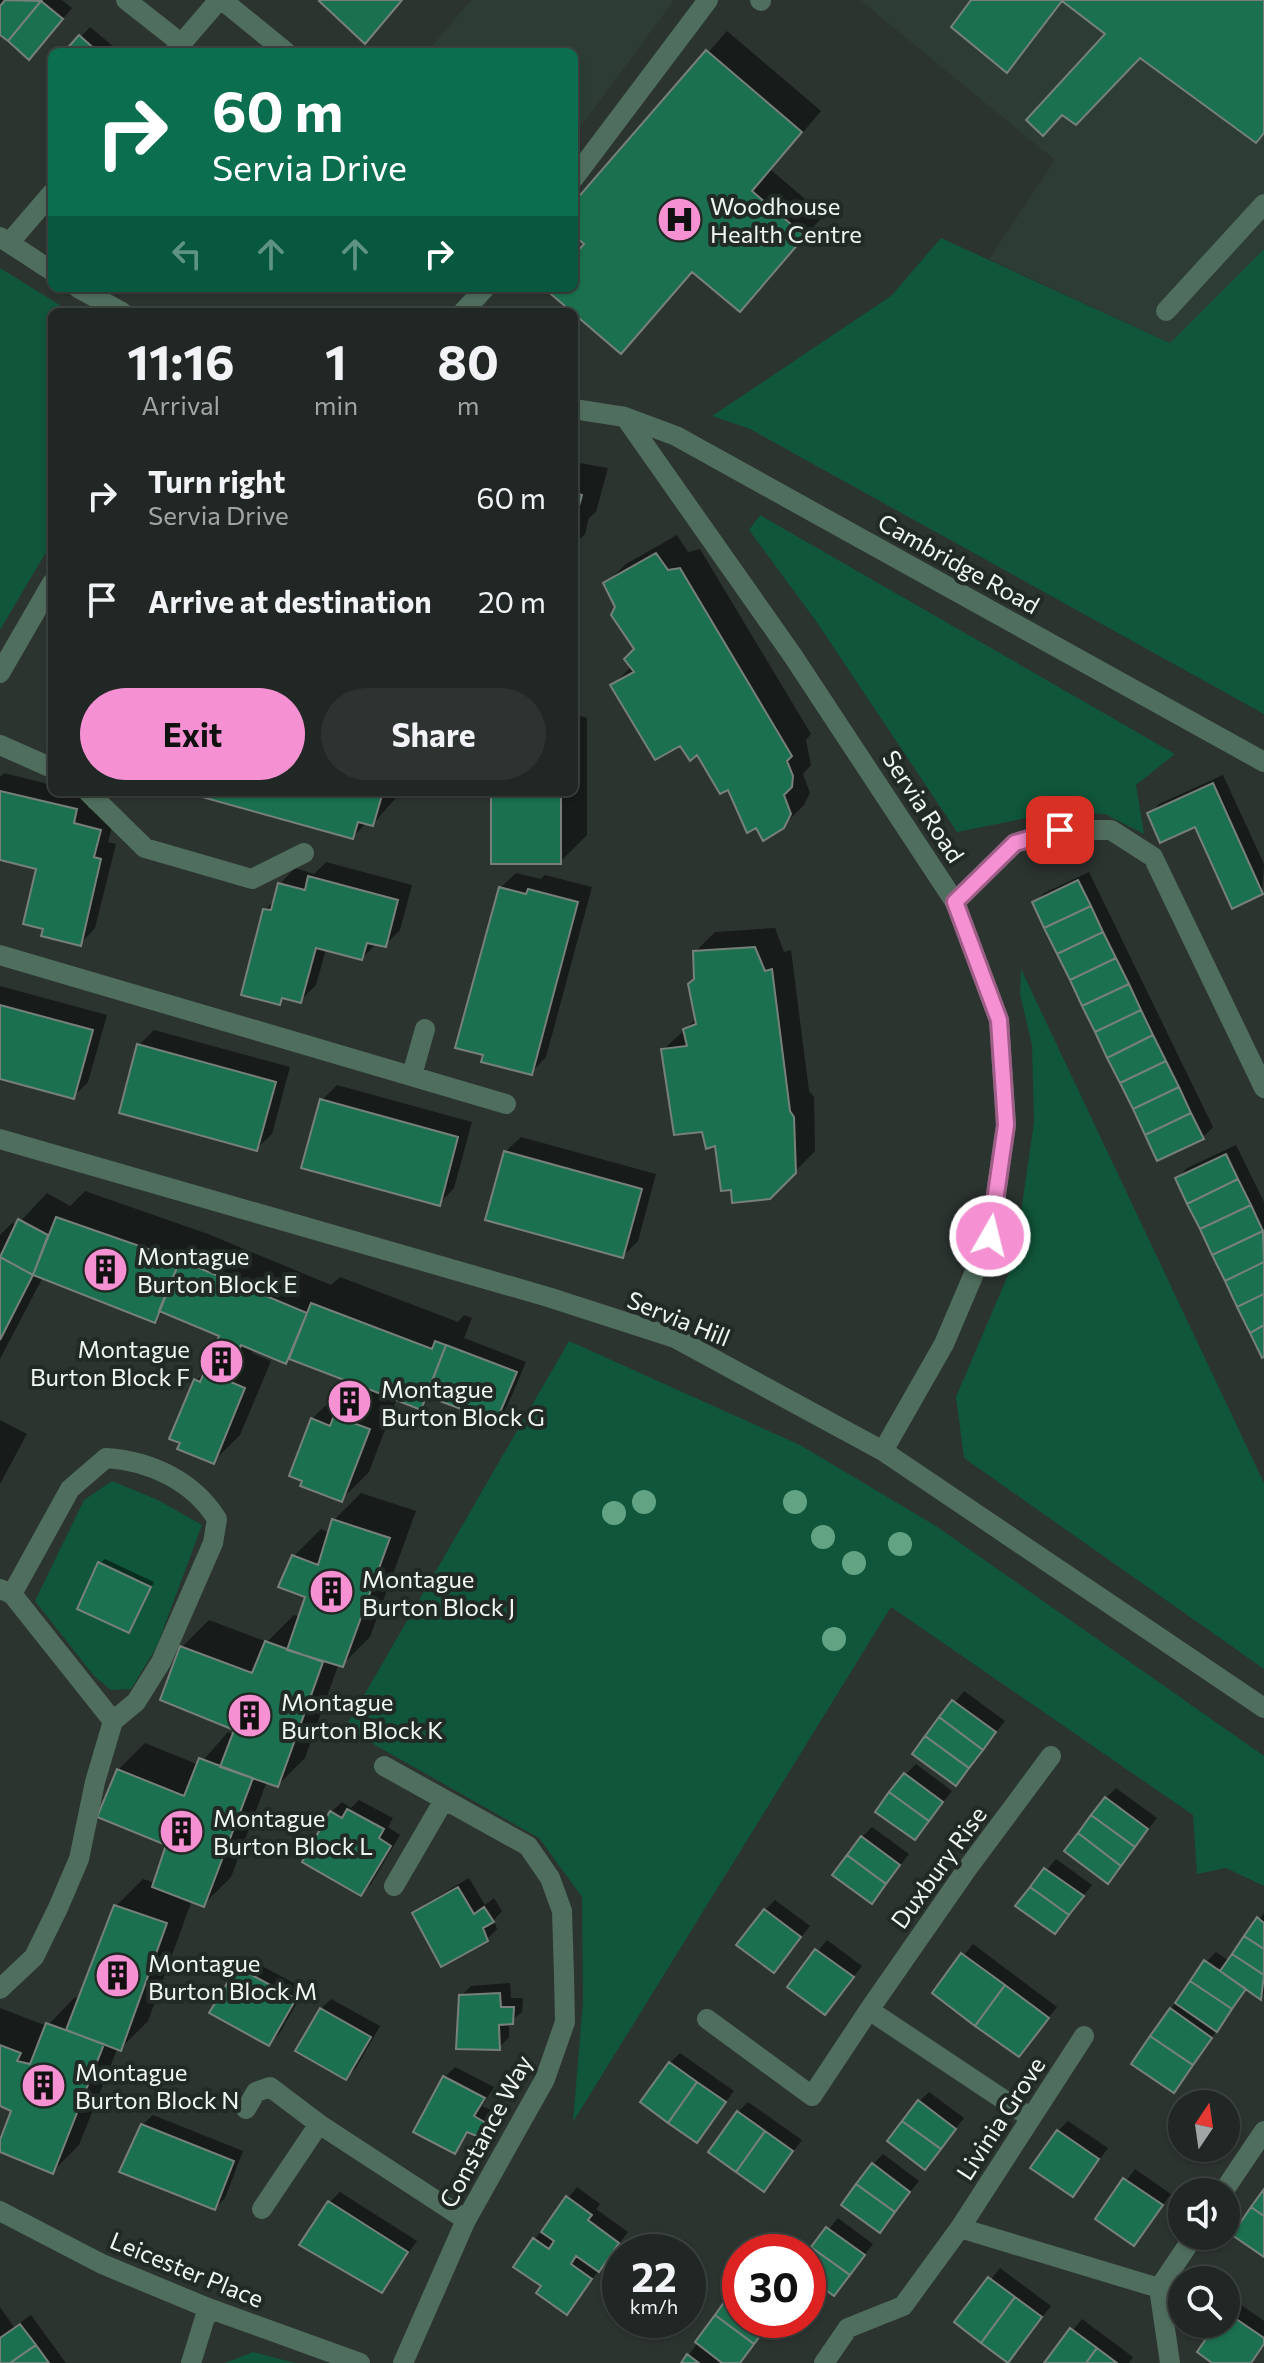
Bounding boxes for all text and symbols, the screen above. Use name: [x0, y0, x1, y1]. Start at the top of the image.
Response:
text: 60 m: [212, 75, 343, 144]
icon: right: [80, 80, 184, 184]
text: Servia Drive: [212, 144, 407, 188]
place label: Woodhouse Health Centre: [710, 191, 862, 248]
hospital icon: Woodhouse Health Centre: [655, 195, 703, 243]
icon: left: [165, 232, 209, 276]
icon: ahead: [249, 232, 293, 276]
icon: ahead: [333, 232, 377, 276]
icon: right: [417, 232, 461, 276]
text: 11:16: [127, 331, 235, 390]
text: 1: [325, 331, 347, 390]
text: 80: [437, 331, 499, 390]
text: Arrival: [142, 389, 220, 420]
text: min: [314, 389, 358, 420]
text: m: [457, 389, 479, 420]
text: Turn right: [148, 462, 285, 499]
icon: right: [80, 474, 124, 518]
text: 60 m: [476, 478, 546, 515]
text: Servia Drive: [148, 499, 289, 530]
street label: Cambridge Road: [873, 507, 1045, 619]
icon: arrive: [80, 578, 124, 622]
text: Arrive at destination: [148, 582, 432, 619]
text: 20 m: [478, 582, 546, 619]
button: Exit: [80, 688, 305, 780]
button: Share: [321, 688, 546, 780]
street label: Servia Road: [877, 744, 971, 868]
pin: [1026, 796, 1094, 864]
icon: arrive: [1038, 808, 1082, 852]
position arrow: [948, 1194, 1032, 1278]
place label: Montague Burton Block E: [137, 1241, 297, 1298]
building icon: Montague Burton Block E: [82, 1245, 130, 1293]
street label: Servia Hill: [623, 1284, 735, 1352]
place label: Montague Burton Block F: [30, 1334, 190, 1391]
building icon: Montague Burton Block F: [197, 1338, 245, 1386]
place label: Montague Burton Block G: [381, 1374, 545, 1431]
building icon: Montague Burton Block G: [326, 1378, 374, 1426]
place label: Montague Burton Block J: [362, 1564, 515, 1621]
building icon: Montague Burton Block J: [307, 1568, 355, 1616]
place label: Montague Burton Block K: [281, 1687, 443, 1744]
building icon: Montague Burton Block K: [226, 1691, 274, 1739]
street label: Duxbury Rise: [884, 1800, 992, 1934]
place label: Montague Burton Block L: [213, 1803, 373, 1860]
building icon: Montague Burton Block L: [158, 1807, 206, 1855]
place label: Montague Burton Block M: [148, 1948, 317, 2005]
building icon: Montague Burton Block M: [93, 1952, 141, 2000]
street label: Constance Way: [433, 2050, 537, 2212]
street label: Livinia Grove: [950, 2051, 1050, 2185]
place label: Montague Burton Block N: [75, 2057, 239, 2114]
building icon: Montague Burton Block N: [20, 2061, 68, 2109]
north arrow: [1168, 2090, 1240, 2162]
map controls: [1168, 2090, 1240, 2338]
button: sound: [1168, 2178, 1240, 2250]
street label: Leicester Place: [106, 2225, 268, 2313]
speed limit sign: 30: [722, 2234, 826, 2338]
text: 22: [631, 2251, 677, 2300]
button: search: [1168, 2266, 1240, 2338]
text: km/h: [630, 2294, 678, 2318]

